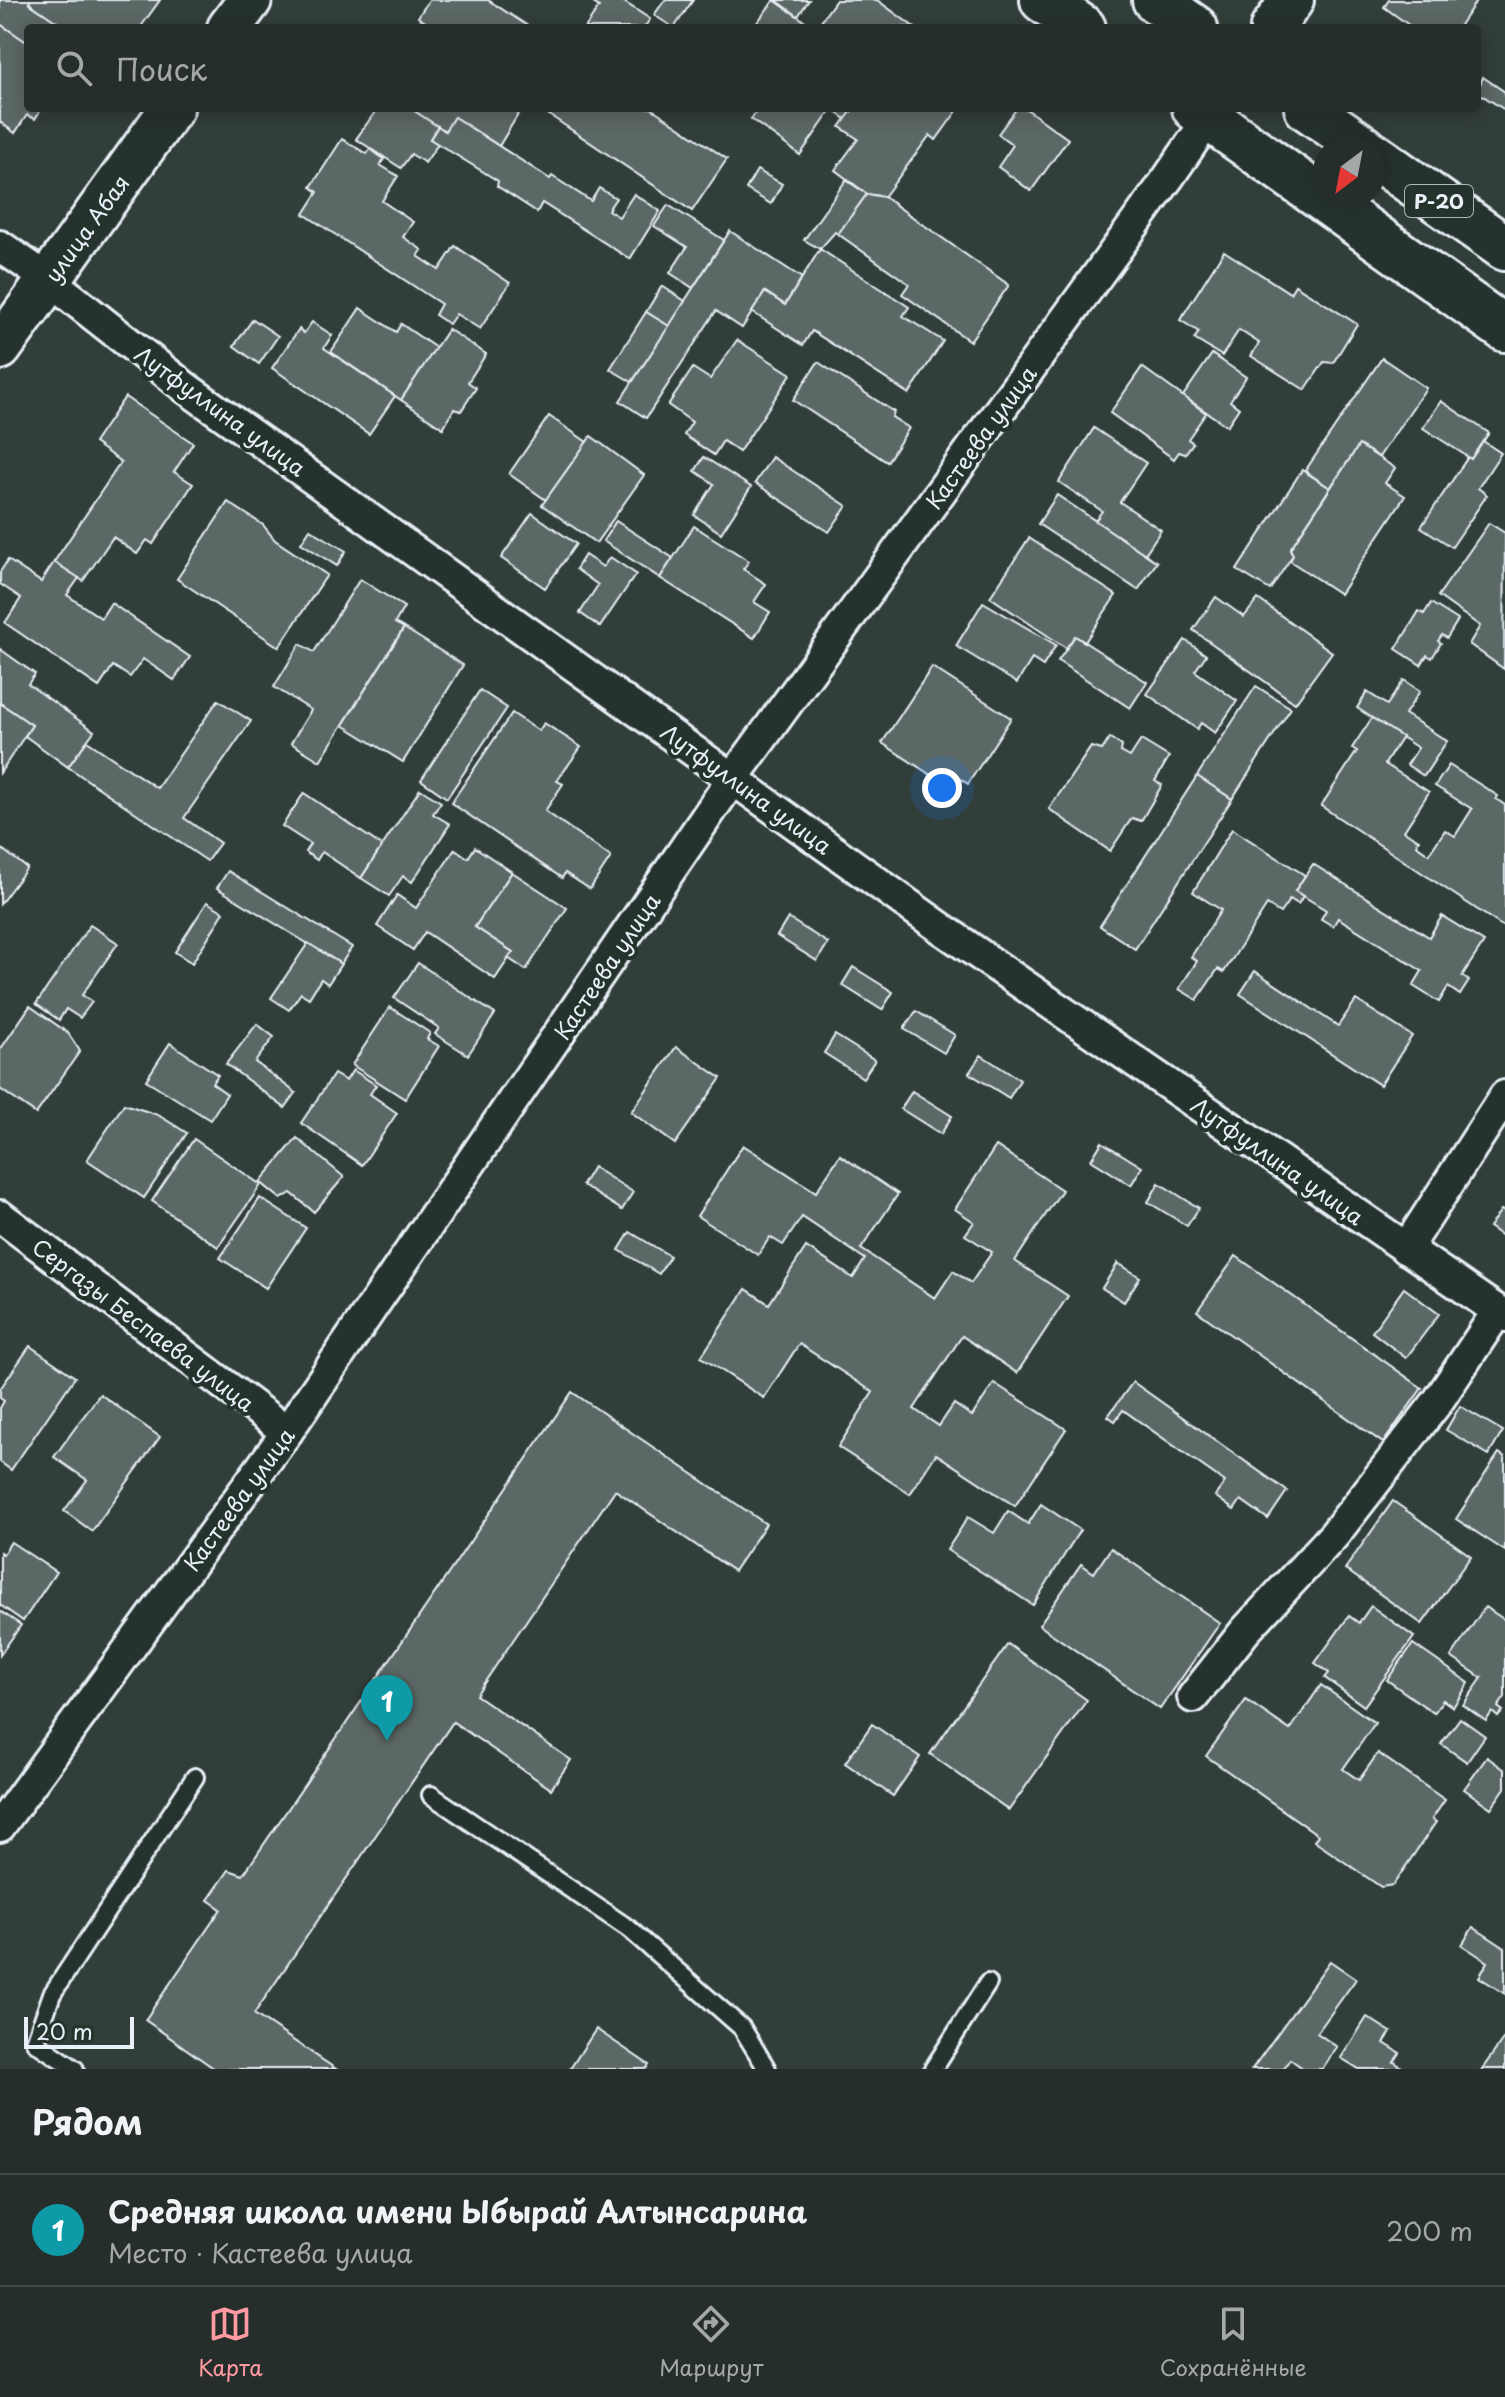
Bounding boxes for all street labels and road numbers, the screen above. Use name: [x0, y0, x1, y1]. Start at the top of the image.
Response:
street label: улица Абая: [36, 167, 136, 289]
road number: Р-20: [1405, 185, 1473, 217]
street label: Лутфуллина улица: [129, 337, 313, 483]
street label: Кастеева улица: [916, 358, 1044, 516]
street label: Лутфуллина улица: [655, 715, 839, 861]
street label: Кастеева улица: [545, 886, 667, 1046]
street label: Лутфуллина улица: [1185, 1088, 1371, 1232]
street label: Сергазы Беспаева улица: [26, 1229, 262, 1419]
street label: Кастеева улица: [174, 1420, 302, 1578]

